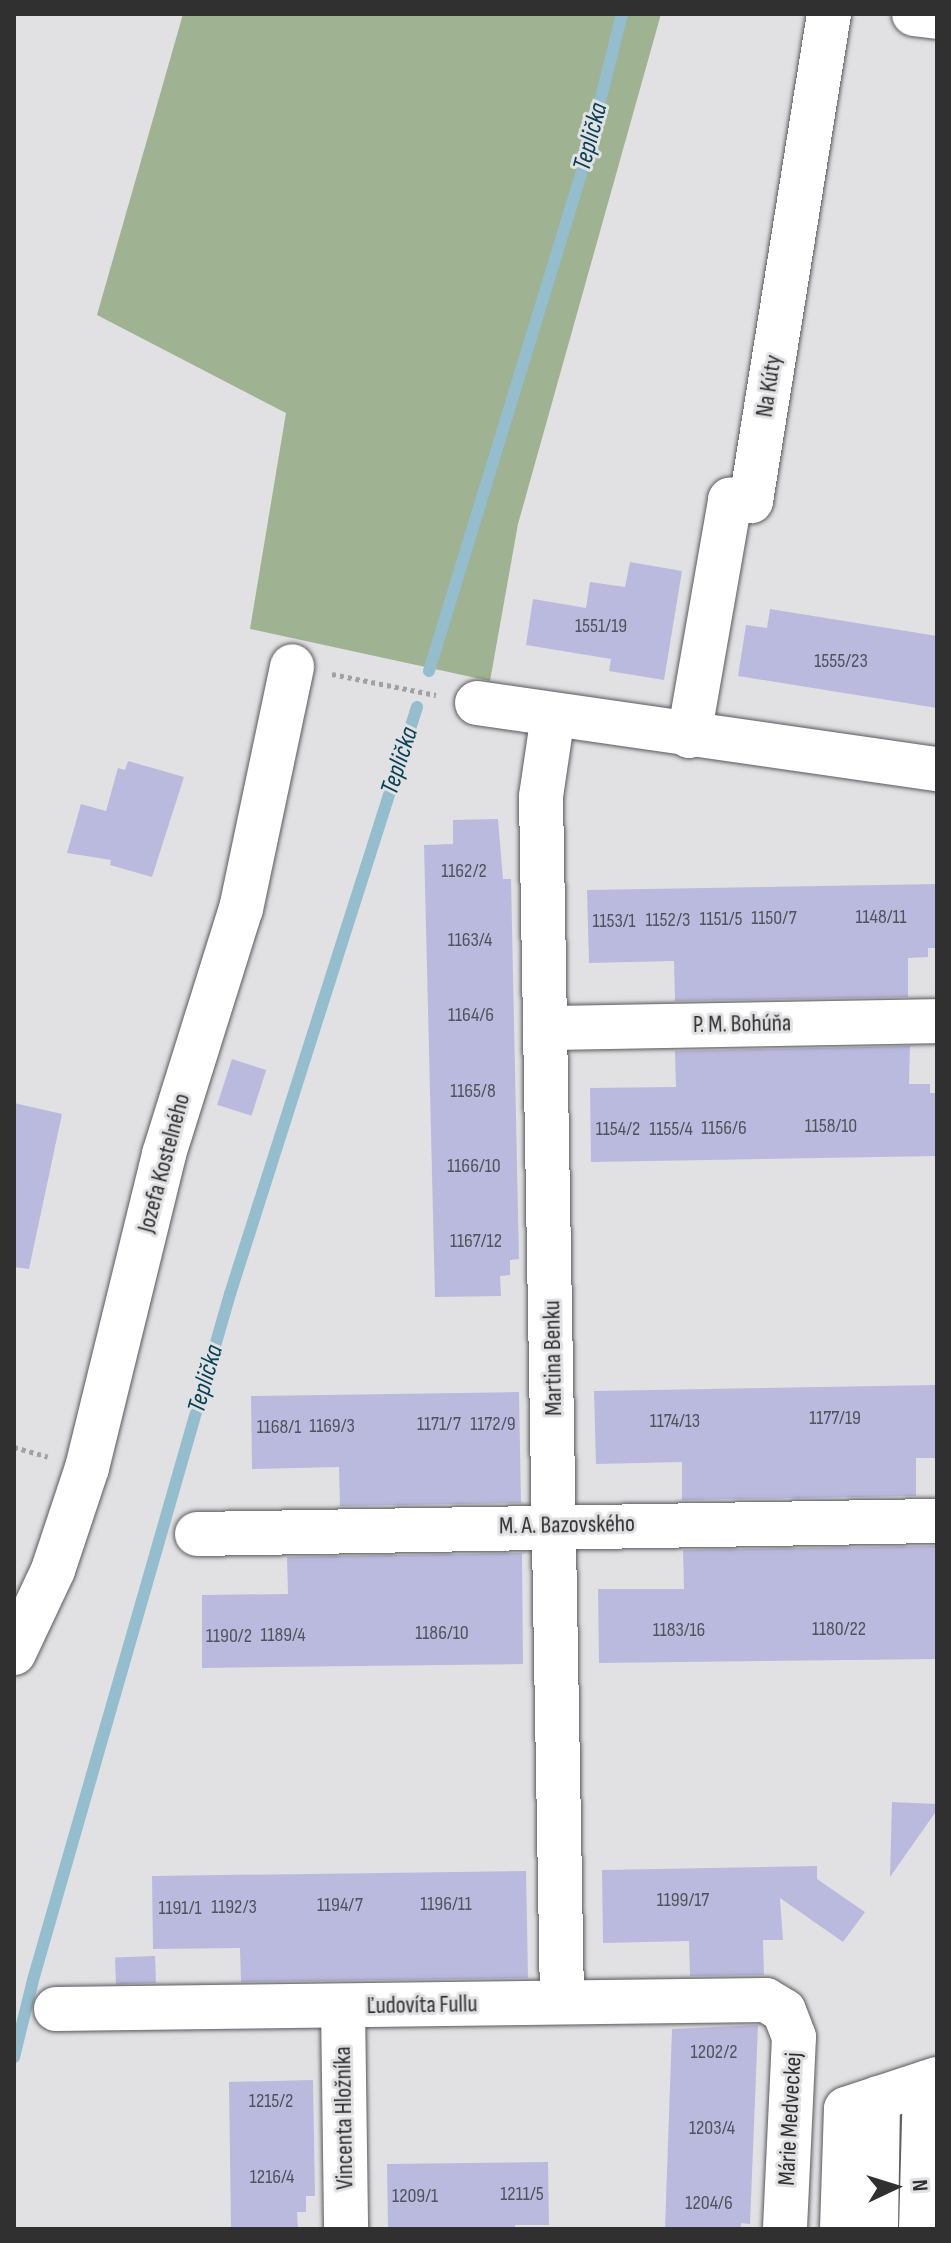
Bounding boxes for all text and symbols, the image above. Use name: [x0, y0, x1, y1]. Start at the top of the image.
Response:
water label: Teplička: [567, 99, 615, 175]
street label: Na Kúty: [750, 353, 788, 419]
house number: 1551/19: [575, 614, 627, 638]
house number: 1555/23: [814, 649, 868, 673]
water label: Teplička: [374, 723, 426, 799]
house number: 1162/2: [441, 859, 487, 883]
house number: 1148/11: [856, 905, 906, 929]
house number: 1150/7: [751, 906, 797, 930]
house number: 1151/5: [699, 907, 743, 931]
house number: 1152/3: [646, 908, 690, 932]
house number: 1153/1: [592, 909, 636, 933]
house number: 1163/4: [448, 928, 492, 952]
house number: 1164/6: [448, 1003, 494, 1027]
street label: P. M. Bohúňa: [693, 1009, 791, 1039]
house number: 1165/8: [450, 1079, 496, 1103]
street label: Jozefa Kostelného: [132, 1090, 196, 1236]
house number: 1158/10: [805, 1114, 857, 1138]
house number: 1156/6: [701, 1116, 747, 1140]
house number: 1154/2: [596, 1117, 640, 1141]
house number: 1155/4: [649, 1117, 693, 1141]
house number: 1166/10: [447, 1154, 501, 1178]
house number: 1167/12: [450, 1229, 502, 1253]
street label: Martina Benku: [538, 1300, 568, 1416]
water label: Teplička: [181, 1341, 231, 1417]
house number: 1177/19: [809, 1406, 861, 1430]
house number: 1174/13: [650, 1409, 700, 1433]
house number: 1171/7: [417, 1412, 461, 1436]
house number: 1172/9: [470, 1412, 516, 1436]
house number: 1169/3: [309, 1414, 355, 1438]
house number: 1168/1: [257, 1415, 301, 1439]
street label: M. A. Bazovského: [499, 1509, 635, 1541]
house number: 1180/22: [812, 1617, 866, 1641]
house number: 1183/16: [653, 1618, 705, 1642]
house number: 1186/10: [415, 1621, 469, 1645]
house number: 1189/4: [260, 1623, 306, 1647]
house number: 1190/2: [206, 1624, 252, 1648]
house number: 1199/17: [657, 1888, 709, 1912]
house number: 1196/11: [420, 1892, 472, 1916]
house number: 1194/7: [317, 1893, 363, 1917]
house number: 1192/3: [211, 1895, 257, 1919]
house number: 1191/1: [158, 1896, 202, 1920]
street label: Ľudovíta Fullu: [366, 1990, 478, 2020]
house number: 1202/2: [690, 2040, 738, 2064]
street label: Vincenta Hložníka: [328, 2046, 360, 2190]
street label: Márie Medveckej: [772, 2052, 808, 2186]
house number: 1215/2: [249, 2089, 293, 2113]
house number: 1203/4: [689, 2116, 735, 2140]
north arrow: [855, 2147, 935, 2227]
house number: 1216/4: [250, 2165, 294, 2189]
text: N: [906, 2178, 933, 2192]
house number: 1211/5: [500, 2182, 544, 2206]
house number: 1209/1: [392, 2184, 438, 2208]
house number: 1204/6: [685, 2191, 733, 2215]

